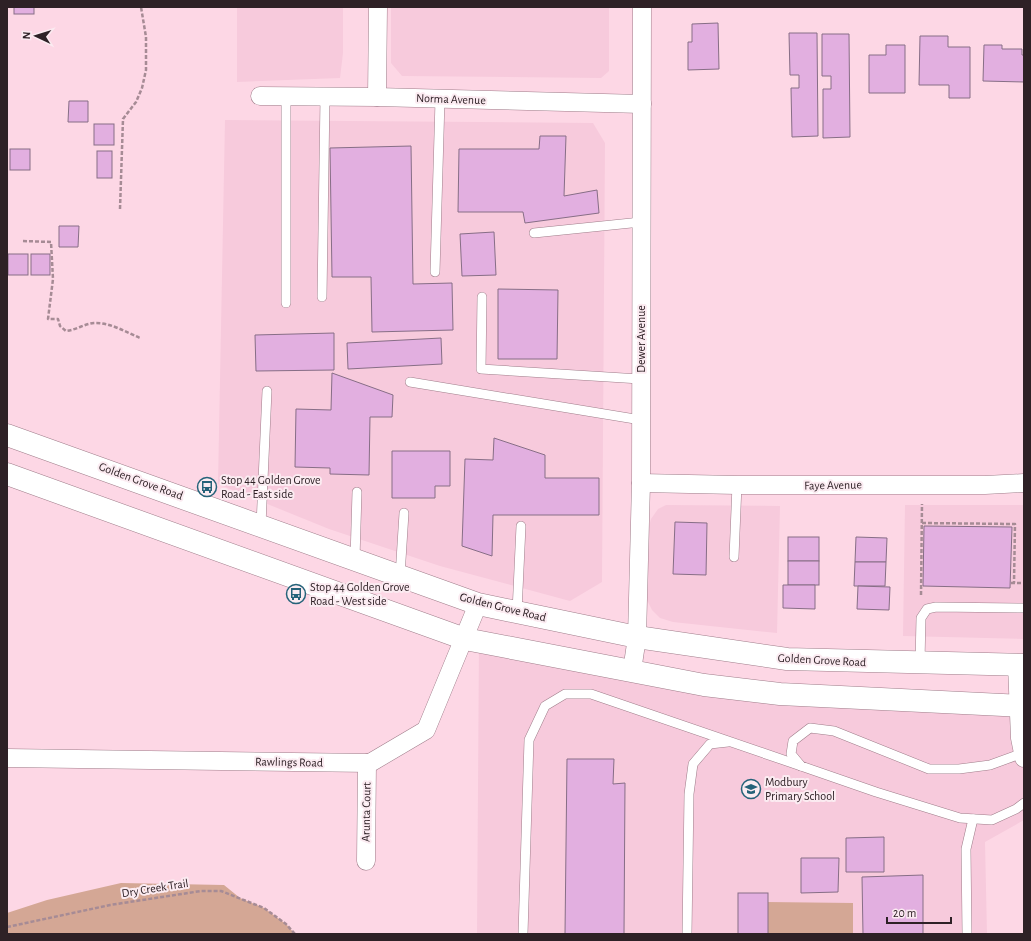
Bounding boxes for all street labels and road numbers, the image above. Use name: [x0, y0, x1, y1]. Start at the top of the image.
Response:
street label: Norma Avenue: [416, 92, 486, 106]
street label: Dewer Avenue: [635, 305, 647, 373]
street label: Golden Grove Road: [97, 460, 185, 502]
street label: Faye Avenue: [804, 478, 862, 493]
street label: Golden Grove Road: [459, 590, 547, 624]
street label: Golden Grove Road: [777, 652, 867, 668]
street label: Rawlings Road: [255, 755, 323, 769]
street label: Arunta Court: [359, 782, 373, 842]
street label: Dry Creek Trail: [121, 877, 189, 900]

